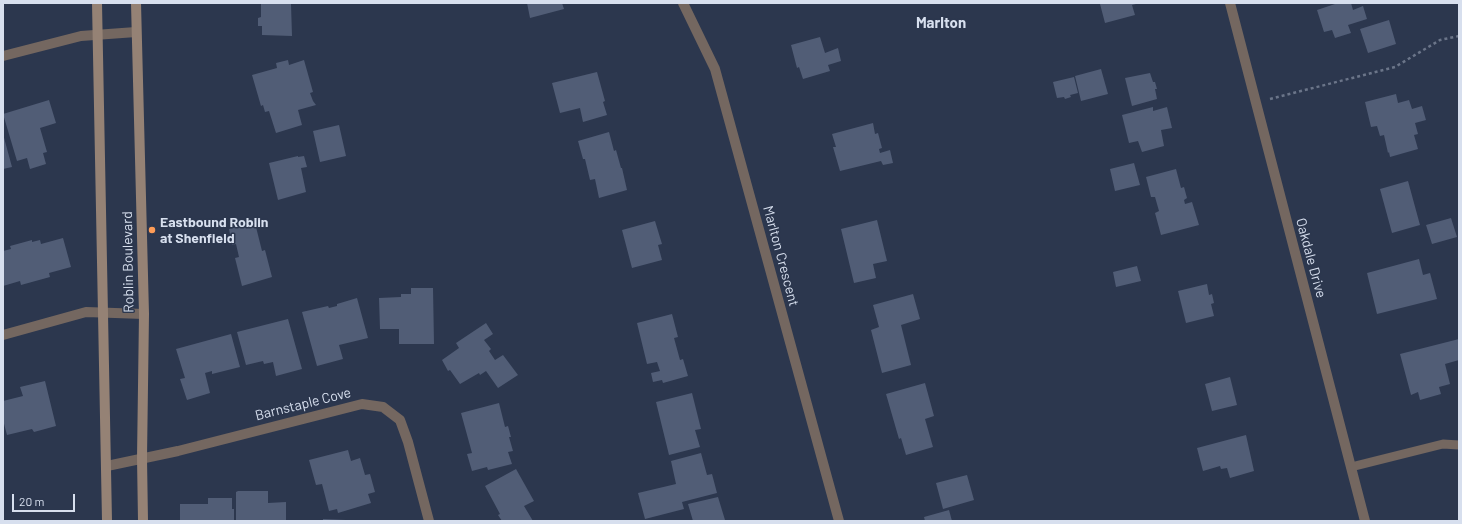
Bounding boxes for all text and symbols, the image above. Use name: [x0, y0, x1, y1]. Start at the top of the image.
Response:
district label: Marlton: [916, 14, 966, 32]
street label: Marlton Crescent: [760, 204, 802, 308]
street label: Roblin Boulevard: [119, 211, 137, 313]
place label: Eastbound Roblin at Shenfield: [160, 214, 268, 246]
street label: Oakdale Drive: [1292, 216, 1330, 300]
marker: Eastbound Roblin at Shenfield: [147, 225, 157, 235]
street label: Barnstaple Cove: [253, 384, 353, 424]
scale bar: [14, 486, 77, 512]
text: 20 m: [19, 494, 45, 508]

